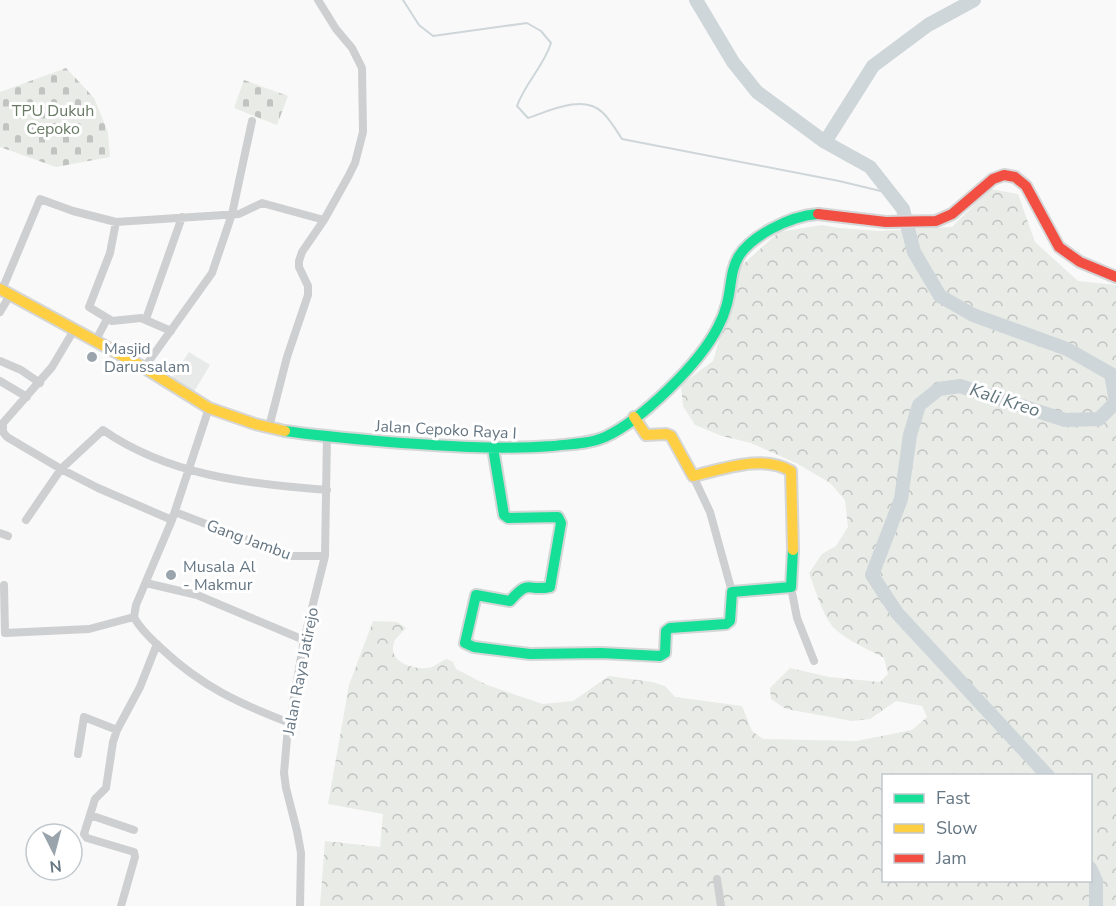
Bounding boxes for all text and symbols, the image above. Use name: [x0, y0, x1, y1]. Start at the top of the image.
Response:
park label: TPU Dukuh Cepoko: [12, 100, 94, 140]
place label: Masjid Darussalam: [104, 338, 190, 378]
marker: Masjid Darussalam: [85, 350, 99, 364]
water label: Kali Kreo: [967, 377, 1043, 423]
street label: Jalan Cepoko Raya I: [374, 415, 517, 445]
street label: Gang Jambu: [203, 514, 294, 565]
place label: Musala Al - Makmur: [183, 556, 256, 596]
marker: Musala Al - Makmur: [164, 568, 178, 582]
street label: Jalan Raya Jatirejo: [278, 605, 324, 738]
legend: [882, 774, 1092, 882]
text: Fast: [936, 786, 971, 810]
text: Slow: [936, 816, 977, 840]
north arrow: [24, 822, 84, 882]
text: Jam: [935, 846, 967, 870]
text: N: [48, 854, 63, 877]

